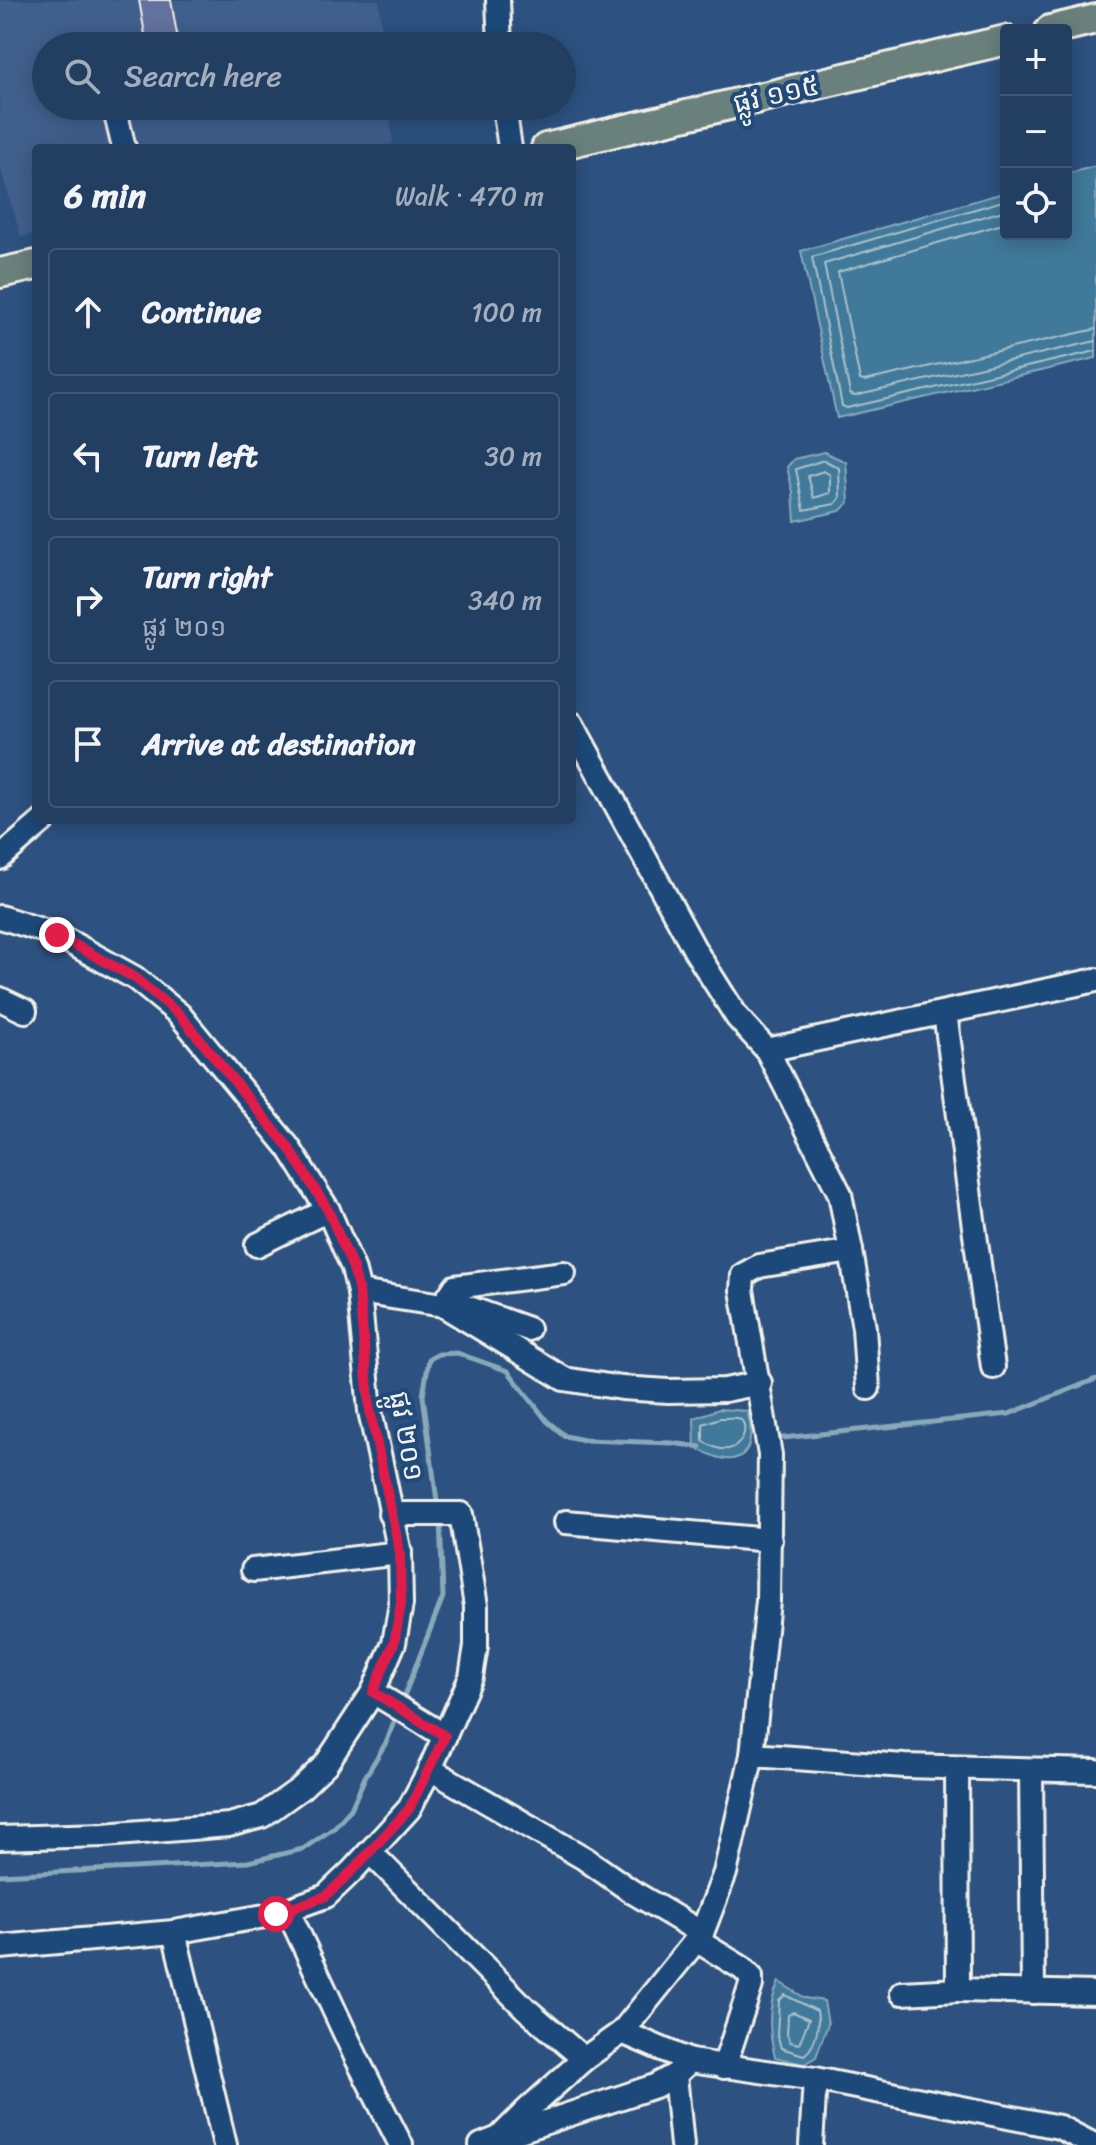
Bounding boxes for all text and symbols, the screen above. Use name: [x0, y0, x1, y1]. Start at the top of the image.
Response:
map controls: [1000, 24, 1072, 240]
button: +: [1000, 24, 1072, 96]
search box: [32, 32, 576, 120]
text: Search here: [124, 49, 282, 103]
icon: search: [60, 54, 104, 98]
street label: ផ្លូវ ១១៥: [728, 60, 824, 128]
button: −: [1000, 96, 1072, 168]
text: 6 min: [64, 166, 146, 226]
button: locate: [1000, 168, 1072, 240]
text: Walk · 470 m: [395, 173, 544, 219]
text: Continue: [142, 285, 261, 339]
text: 100 m: [471, 289, 542, 335]
icon: ahead: [66, 290, 110, 334]
text: Turn left: [142, 429, 258, 483]
text: 30 m: [485, 433, 542, 479]
icon: left: [66, 434, 110, 478]
text: Turn right: [142, 550, 272, 604]
text: 340 m: [468, 577, 542, 623]
icon: right: [66, 578, 110, 622]
text: ផ្លូវ ២០១: [142, 604, 226, 650]
text: Arrive at destination: [142, 717, 416, 771]
icon: arrive: [66, 722, 110, 766]
route end: [39, 917, 75, 953]
street label: ផ្លូវ ២០១: [375, 1387, 439, 1485]
route start: [258, 1896, 294, 1932]

